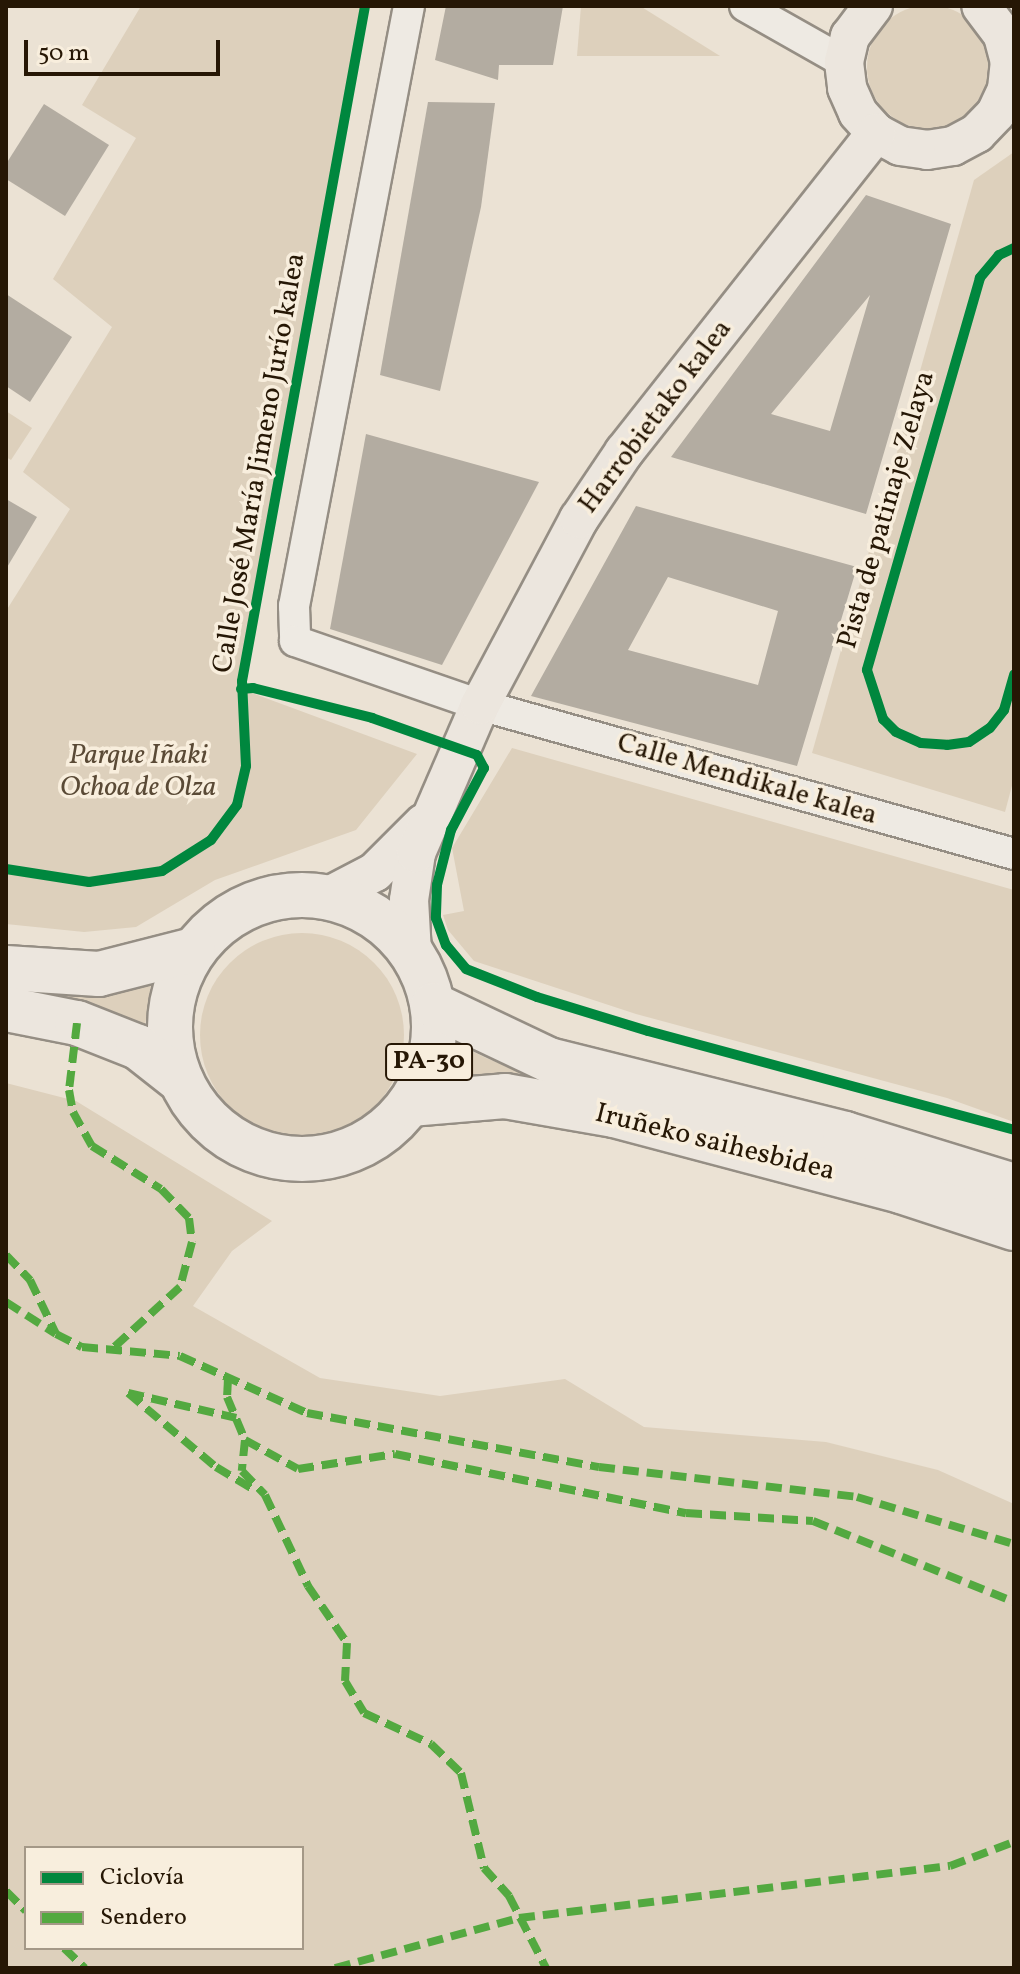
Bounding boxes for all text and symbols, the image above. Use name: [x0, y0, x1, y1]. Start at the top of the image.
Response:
scale bar: [28, 24, 224, 74]
text: 50 m: [38, 37, 90, 71]
street label: Calle José María Jimeno Jurío kalea: [206, 250, 314, 676]
street label: Harrobietako kalea: [572, 313, 740, 521]
street label: Pista de patinaje Zelaya: [831, 367, 943, 653]
street label: Calle Mendikale kalea: [613, 727, 881, 833]
park label: Parque Iñaki Ochoa de Olza: [60, 739, 216, 805]
road number: PA-30: [385, 1040, 473, 1084]
street label: Iruñeko saihesbidea: [592, 1097, 838, 1189]
legend: [24, 1846, 304, 1950]
text: Ciclovía: [100, 1861, 185, 1895]
text: Sendero: [100, 1901, 187, 1935]

